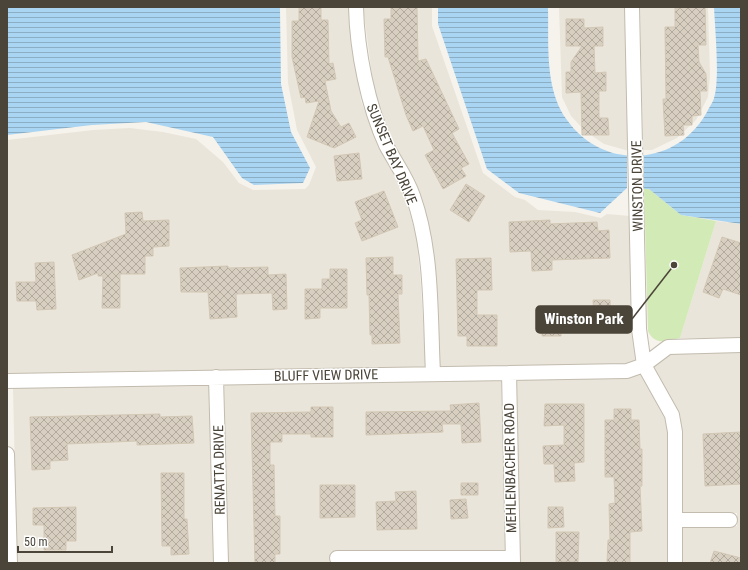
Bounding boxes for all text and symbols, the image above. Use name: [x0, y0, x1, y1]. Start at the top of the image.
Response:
street label: SUNSET BAY DRIVE: [364, 101, 420, 207]
street label: WINSTON DRIVE: [628, 140, 646, 232]
callout: Winston Park: [536, 306, 632, 333]
text: Winston Park: [544, 310, 625, 328]
street label: BLUFF VIEW DRIVE: [274, 366, 378, 384]
street label: MEHLENBACHER ROAD: [501, 403, 519, 533]
street label: RENATTA DRIVE: [210, 425, 228, 515]
scale bar: [18, 528, 112, 554]
text: 50 m: [24, 535, 48, 549]

